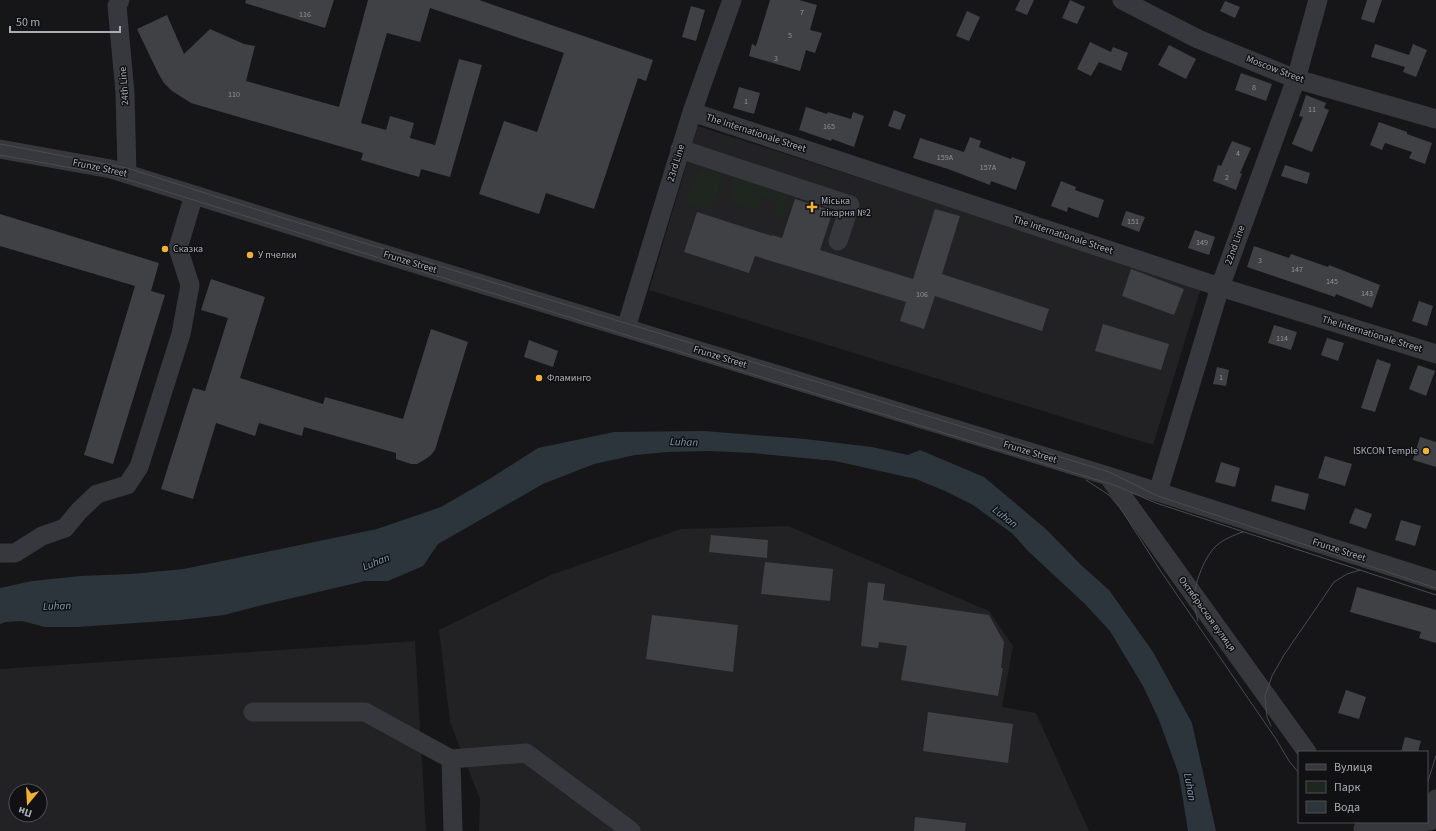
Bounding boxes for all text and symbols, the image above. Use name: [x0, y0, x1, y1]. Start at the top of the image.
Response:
house number: 7: [800, 7, 804, 18]
scale bar: [10, 8, 120, 34]
house number: 116: [299, 9, 311, 20]
text: 50 m: [16, 14, 40, 31]
house number: 5: [788, 30, 792, 41]
street label: Moscow Street: [1244, 52, 1306, 87]
house number: 3: [774, 53, 778, 64]
street label: 24th Line: [116, 66, 132, 106]
house number: 8: [1252, 82, 1256, 93]
house number: 110: [228, 89, 240, 100]
house number: 1: [744, 96, 748, 107]
house number: 11: [1308, 104, 1316, 115]
street label: The Internationale Street: [704, 110, 808, 156]
house number: 165: [823, 121, 835, 132]
street label: 23rd Line: [664, 142, 688, 184]
house number: 4: [1236, 148, 1240, 159]
house number: 159А: [937, 152, 954, 163]
street label: Frunze Street: [72, 155, 129, 181]
house number: 157А: [980, 162, 997, 173]
house number: 2: [1225, 172, 1229, 183]
place label: Міська лікарня №2: [821, 194, 871, 220]
marker: Міська лікарня №2: [806, 201, 818, 213]
street label: The Internationale Street: [1011, 212, 1115, 258]
house number: 151: [1127, 216, 1139, 227]
street label: 22nd Line: [1221, 223, 1249, 267]
house number: 149: [1196, 237, 1208, 248]
place label: Сказка: [173, 242, 203, 256]
marker: Сказка: [160, 244, 170, 254]
street label: Frunze Street: [382, 247, 439, 277]
place label: У пчелки: [258, 248, 297, 262]
marker: У пчелки: [245, 250, 255, 260]
house number: 3: [1258, 255, 1262, 266]
house number: 147: [1291, 264, 1303, 275]
house number: 145: [1326, 276, 1338, 287]
house number: 143: [1361, 288, 1373, 299]
house number: 106: [916, 289, 928, 300]
street label: The Internationale Street: [1320, 312, 1424, 356]
house number: 114: [1276, 333, 1288, 344]
street label: Frunze Street: [692, 342, 749, 372]
place label: Фламинго: [547, 371, 591, 385]
house number: 1: [1219, 372, 1223, 383]
marker: Фламинго: [534, 373, 544, 383]
water label: Luhan: [670, 434, 699, 450]
street label: Frunze Street: [1002, 437, 1059, 467]
place label: ISKCON Temple: [1353, 444, 1418, 458]
marker: ISKCON Temple: [1421, 446, 1431, 456]
water label: Luhan: [989, 502, 1021, 532]
street label: Frunze Street: [1311, 535, 1368, 565]
water label: Luhan: [360, 550, 392, 574]
street label: Октябрьская вулиця: [1175, 574, 1239, 654]
water label: Luhan: [43, 598, 72, 614]
legend: [1298, 751, 1428, 823]
text: Вулиця: [1334, 759, 1372, 776]
water label: Luhan: [1180, 772, 1200, 802]
text: Парк: [1334, 779, 1360, 796]
north arrow: [8, 783, 48, 823]
text: Вода: [1334, 799, 1360, 816]
text: Пн: [16, 803, 34, 821]

